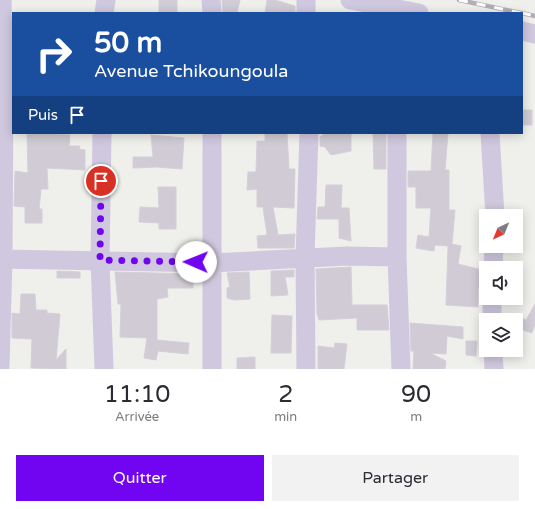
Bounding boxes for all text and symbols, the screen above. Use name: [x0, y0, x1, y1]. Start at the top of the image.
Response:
text: 50 m: [94, 26, 162, 60]
icon: right: [28, 28, 80, 80]
text: Avenue Tchikoungoula: [94, 60, 288, 82]
icon: arrive: [66, 104, 88, 126]
text: Puis: [28, 106, 58, 124]
pin: [84, 164, 118, 198]
icon: arrive: [90, 170, 112, 192]
north arrow: [479, 209, 523, 253]
map controls: [479, 209, 523, 357]
position arrow: [175, 241, 217, 283]
button: sound: [479, 261, 523, 305]
button: layers: [479, 313, 523, 357]
text: 11:10: [104, 380, 170, 409]
text: 2: [278, 380, 293, 409]
text: 90: [401, 380, 431, 409]
text: Arrivée: [115, 409, 159, 425]
text: min: [274, 409, 297, 425]
text: m: [410, 409, 422, 425]
button: Quitter: [16, 455, 264, 501]
button: Partager: [272, 455, 519, 501]

